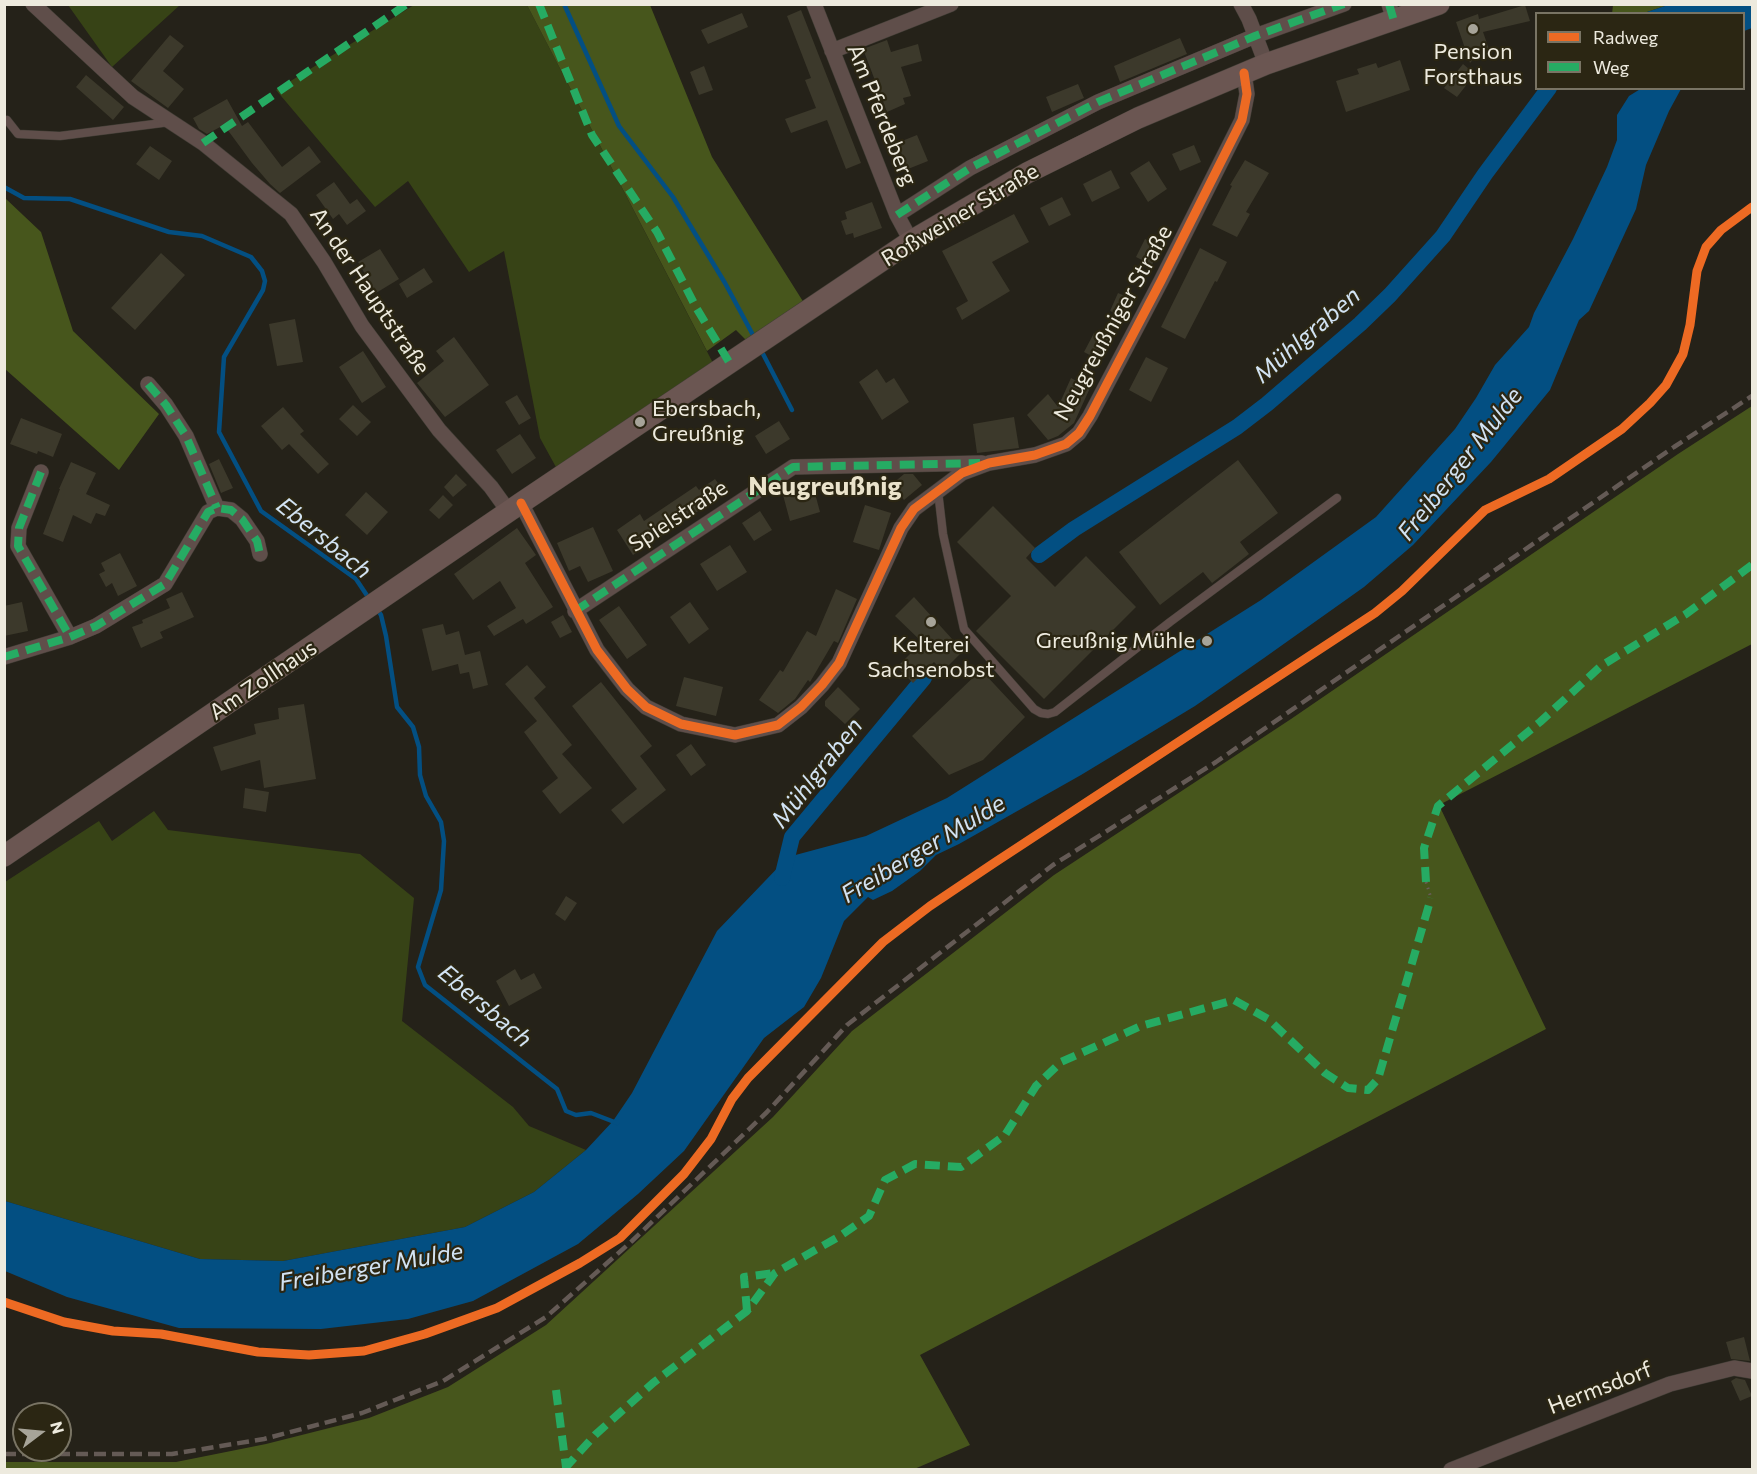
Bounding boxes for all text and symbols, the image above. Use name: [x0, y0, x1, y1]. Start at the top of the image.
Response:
legend: [1535, 12, 1745, 90]
marker: Pension Forsthaus: [1466, 22, 1480, 36]
text: Radweg: [1593, 26, 1658, 48]
place label: Pension Forsthaus: [1423, 39, 1523, 90]
street label: Am Pferdeberg: [842, 40, 922, 190]
text: Weg: [1593, 56, 1629, 78]
street label: Roßweiner Straße: [877, 158, 1043, 272]
street label: An der Hauptstraße: [304, 203, 436, 379]
street label: Neugreußniger Straße: [1048, 221, 1178, 425]
water label: Mühlgraben: [1248, 281, 1366, 389]
water label: Freiberger Mulde: [1391, 382, 1529, 546]
place label: Ebersbach, Greußnig: [652, 396, 761, 448]
marker: Ebersbach, Greußnig: [633, 415, 647, 429]
district label: Neugreußnig: [748, 470, 902, 502]
street label: Spielstraße: [624, 474, 732, 558]
water label: Ebersbach: [271, 491, 377, 585]
marker: Kelterei Sachsenobst: [924, 615, 938, 629]
place label: Greußnig Mühle: [1036, 628, 1195, 654]
place label: Kelterei Sachsenobst: [867, 632, 995, 684]
street label: Am Zollhaus: [204, 634, 322, 726]
marker: Greußnig Mühle: [1200, 634, 1214, 648]
water label: Mühlgraben: [765, 712, 869, 834]
water label: Freiberger Mulde: [836, 789, 1010, 909]
water label: Ebersbach: [432, 958, 538, 1054]
water label: Freiberger Mulde: [277, 1237, 465, 1297]
street label: Hermsdorf: [1544, 1356, 1656, 1420]
north arrow: [12, 1402, 72, 1462]
text: N: [47, 1419, 69, 1436]

